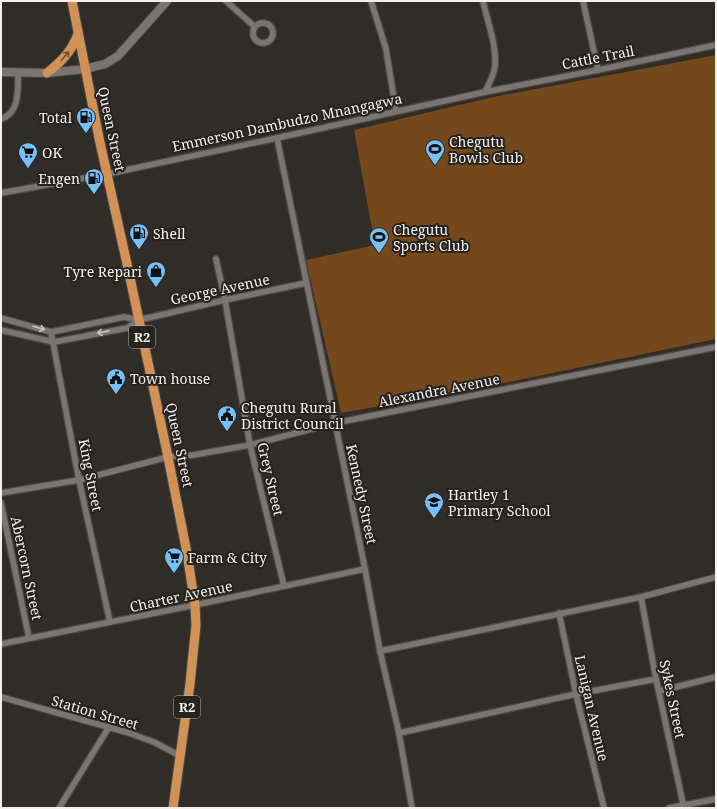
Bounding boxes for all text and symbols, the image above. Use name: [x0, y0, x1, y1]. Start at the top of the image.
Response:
street label: Cattle Trail: [560, 41, 636, 73]
one-way arrow: [61, 50, 70, 61]
street label: Queen Street: [94, 85, 130, 173]
street label: Emmerson Dambudzo Mnangagwa: [170, 88, 404, 156]
fuel station icon: Total: [75, 106, 97, 134]
place label: Total: [39, 108, 73, 127]
place label: Chegutu Bowls Club: [449, 132, 523, 167]
sports icon: Chegutu Bowls Club: [424, 138, 446, 166]
supermarket icon: OK: [17, 141, 39, 169]
place label: OK: [42, 143, 62, 162]
fuel station icon: Engen: [83, 167, 105, 195]
place label: Engen: [38, 169, 80, 188]
place label: Chegutu Sports Club: [393, 220, 469, 255]
fuel station icon: Shell: [128, 222, 150, 250]
place label: Shell: [153, 224, 186, 243]
sports icon: Chegutu Sports Club: [368, 226, 390, 254]
shop icon: Tyre Repari: [145, 260, 167, 288]
place label: Tyre Repari: [64, 262, 143, 281]
street label: George Avenue: [169, 269, 271, 309]
one-way arrow: [32, 325, 45, 333]
road number: R2: [129, 326, 155, 348]
one-way arrow: [97, 329, 110, 337]
public building icon: Town house: [105, 367, 127, 395]
place label: Town house: [130, 369, 210, 388]
street label: Alexandra Avenue: [377, 369, 501, 411]
place label: Chegutu Rural District Council: [241, 398, 344, 433]
street label: Queen Street: [162, 401, 198, 489]
public building icon: Chegutu Rural District Council: [216, 404, 238, 432]
street label: King Street: [75, 437, 107, 513]
street label: Grey Street: [253, 440, 289, 518]
street label: Kennedy Street: [342, 442, 382, 546]
place label: Hartley 1 Primary School: [448, 485, 551, 520]
school or university icon: Hartley 1 Primary School: [423, 491, 445, 519]
street label: Abercorn Street: [7, 514, 47, 622]
supermarket icon: Farm & City: [163, 546, 185, 574]
place label: Farm & City: [188, 548, 267, 567]
street label: Charter Avenue: [128, 576, 234, 616]
street label: Lanigan Avenue: [571, 653, 613, 763]
street label: Sykes Street: [655, 658, 691, 740]
street label: Station Street: [49, 691, 141, 734]
road number: R2: [174, 696, 200, 718]

